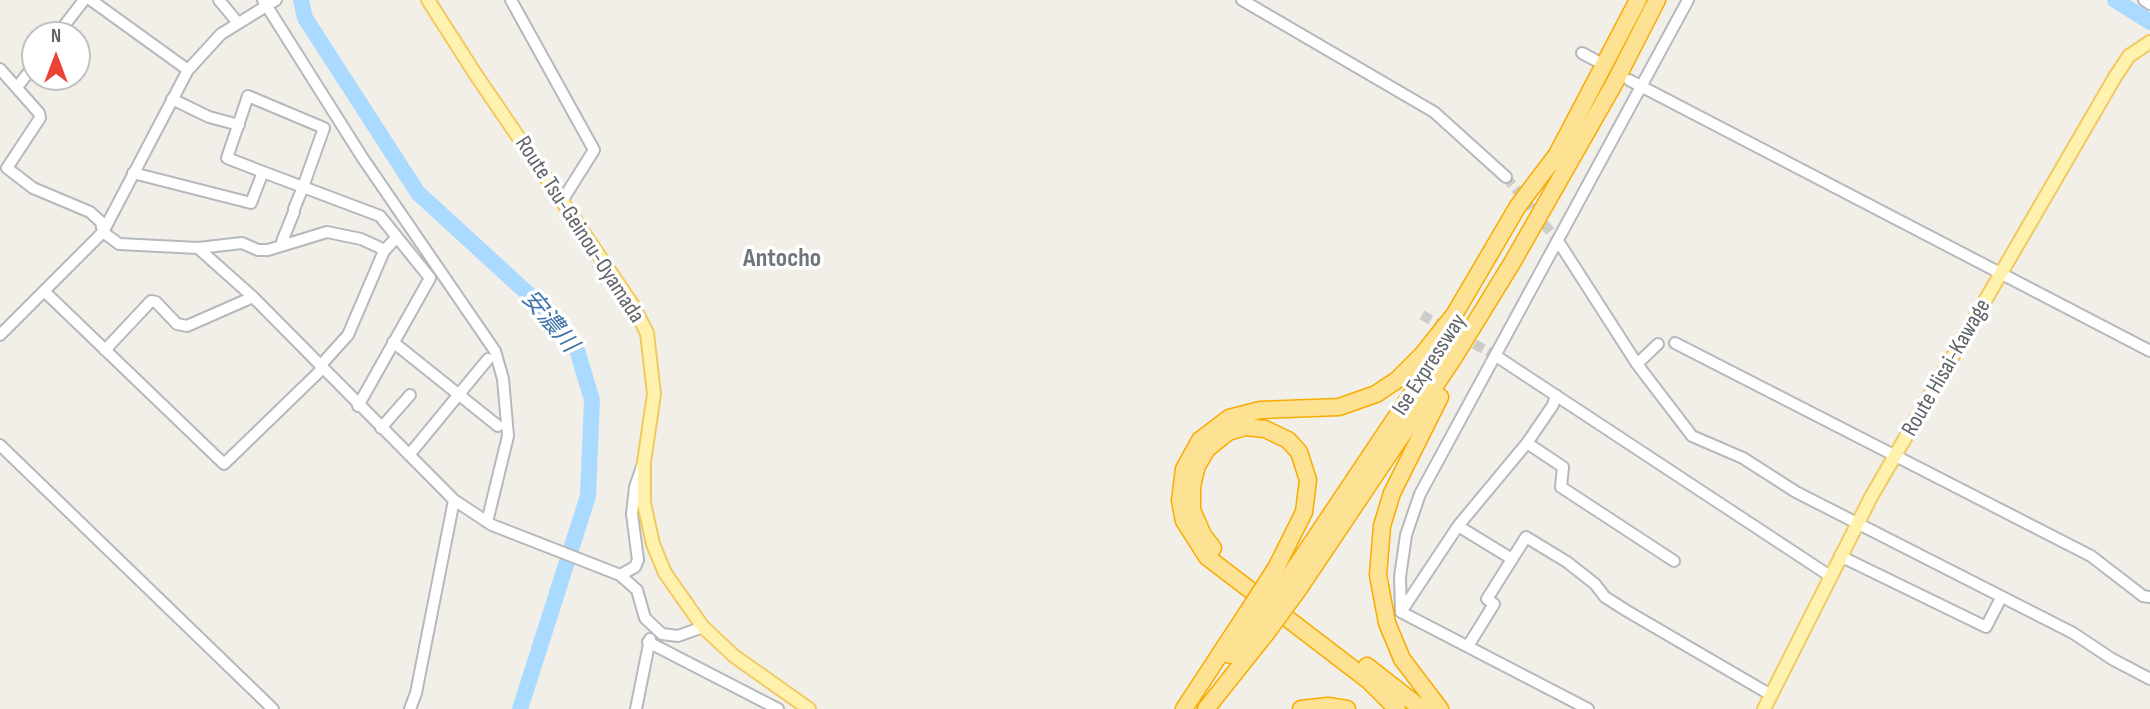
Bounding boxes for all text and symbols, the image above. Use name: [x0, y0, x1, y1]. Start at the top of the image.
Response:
north arrow: [21, 21, 91, 91]
text: N: [51, 25, 61, 48]
street label: Route Tsu-Geinou-Oyamada: [508, 132, 650, 328]
district label: Antocho: [743, 243, 821, 275]
water label: 安濃川: [515, 285, 583, 359]
street label: Route Hisai-Kawage: [1897, 295, 1997, 441]
street label: Ise Expressway: [1387, 309, 1473, 421]

